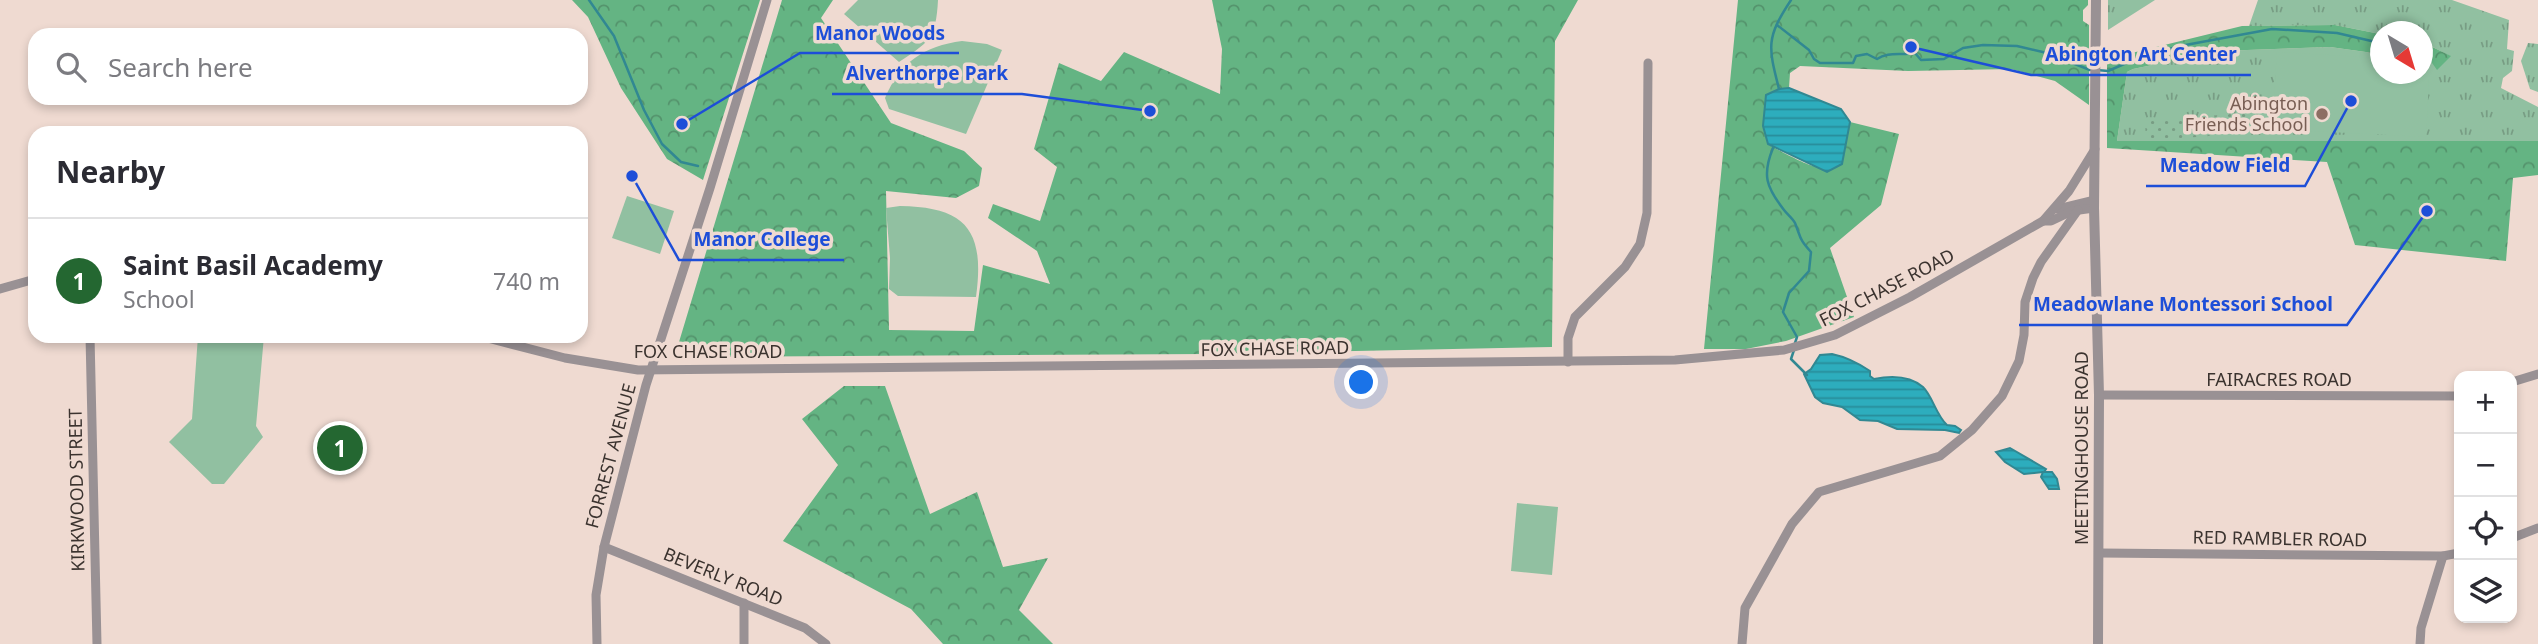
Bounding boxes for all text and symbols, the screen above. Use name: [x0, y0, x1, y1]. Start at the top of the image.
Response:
callout: Manor Woods: [800, 13, 959, 53]
text: Manor Woods: [815, 20, 945, 46]
north arrow: [2370, 21, 2433, 84]
search box: [28, 28, 588, 105]
callout: Abington Art Center: [2031, 35, 2251, 75]
text: Abington Art Center: [2045, 41, 2237, 67]
icon: search: [52, 48, 90, 86]
text: Search here: [108, 49, 253, 85]
callout: Alverthorpe Park: [832, 54, 1022, 94]
text: Alverthorpe Park: [846, 60, 1008, 86]
place label: Abington Friends School: [2185, 91, 2308, 136]
marker: Abington Friends School: [2314, 106, 2330, 122]
callout: Meadow Field: [2146, 146, 2305, 186]
text: Nearby: [56, 151, 165, 192]
text: Meadow Field: [2160, 152, 2290, 178]
callout: Manor College: [679, 220, 844, 260]
text: Manor College: [693, 226, 831, 252]
street label: FOX CHASE ROAD: [1815, 243, 1958, 332]
text: Saint Basil Academy: [123, 247, 383, 283]
text: 1: [72, 265, 86, 297]
text: 740 m: [493, 265, 560, 297]
text: School: [123, 283, 195, 315]
callout: Meadowlane Montessori School: [2019, 285, 2347, 325]
text: Meadowlane Montessori School: [2033, 291, 2333, 317]
street label: FOX CHASE ROAD: [1200, 335, 1349, 361]
street label: FOX CHASE ROAD: [634, 339, 782, 363]
street label: MEETINGHOUSE ROAD: [2069, 351, 2093, 545]
your location: [1344, 365, 1378, 399]
street label: FAIRACRES ROAD: [2206, 367, 2352, 391]
map controls: [2454, 371, 2517, 623]
button: +: [2454, 371, 2517, 434]
street label: FORREST AVENUE: [579, 381, 641, 531]
street label: KIRKWOOD STREET: [63, 408, 89, 572]
pin: 1: [317, 422, 363, 474]
button: −: [2454, 434, 2517, 497]
button: locate: [2454, 497, 2517, 560]
street label: RED RAMBLER ROAD: [2193, 524, 2368, 552]
street label: BEVERLY ROAD: [660, 541, 787, 611]
button: layers: [2454, 560, 2517, 623]

